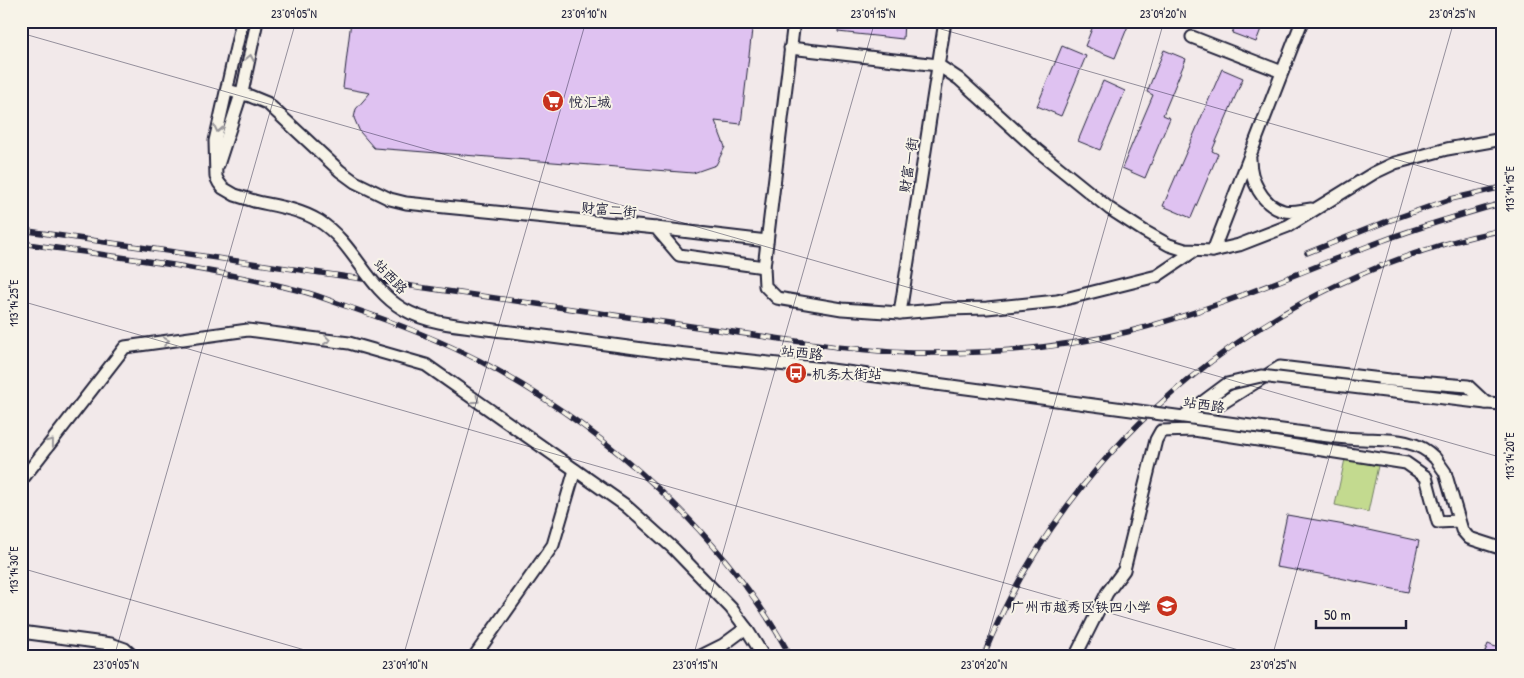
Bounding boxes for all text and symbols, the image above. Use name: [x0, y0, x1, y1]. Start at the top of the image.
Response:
text: 23°09'05"N: [271, 5, 317, 22]
text: 23°09'10"N: [561, 5, 607, 22]
text: 23°09'15"N: [851, 5, 895, 22]
text: 23°09'20"N: [1140, 5, 1186, 22]
text: 23°09'25"N: [1429, 5, 1475, 22]
one-way arrow: [244, 53, 255, 62]
supermarket icon: 悦汇城: [541, 89, 565, 113]
place label: 悦汇城: [569, 92, 611, 111]
one-way arrow: [213, 124, 224, 133]
street label: 财富一街: [894, 136, 922, 194]
text: 113°14'15"E: [1501, 165, 1518, 212]
street label: 财富二街: [580, 197, 638, 221]
street label: 站西路: [370, 254, 412, 298]
text: 113°14'25"E: [5, 279, 22, 327]
one-way arrow: [324, 334, 332, 345]
one-way arrow: [163, 336, 171, 347]
street label: 站西路: [780, 340, 824, 364]
bus stop icon: 机务大街站: [784, 361, 808, 385]
place label: 机务大街站: [812, 364, 882, 383]
street label: 站西路: [1182, 392, 1226, 416]
one-way arrow: [470, 394, 479, 403]
text: 113°14'20"E: [1501, 431, 1518, 480]
one-way arrow: [45, 439, 54, 448]
text: 113°14'30"E: [5, 546, 22, 594]
school or university icon: 广州市越秀区铁四小学: [1155, 594, 1179, 618]
place label: 广州市越秀区铁四小学: [1011, 597, 1151, 616]
scale bar: [1316, 598, 1406, 630]
text: 50 m: [1324, 604, 1351, 625]
text: 23°09'05"N: [93, 656, 139, 673]
text: 23°09'10"N: [382, 656, 428, 673]
text: 23°09'15"N: [673, 656, 717, 673]
text: 23°09'20"N: [961, 656, 1007, 673]
text: 23°09'25"N: [1250, 656, 1296, 673]

